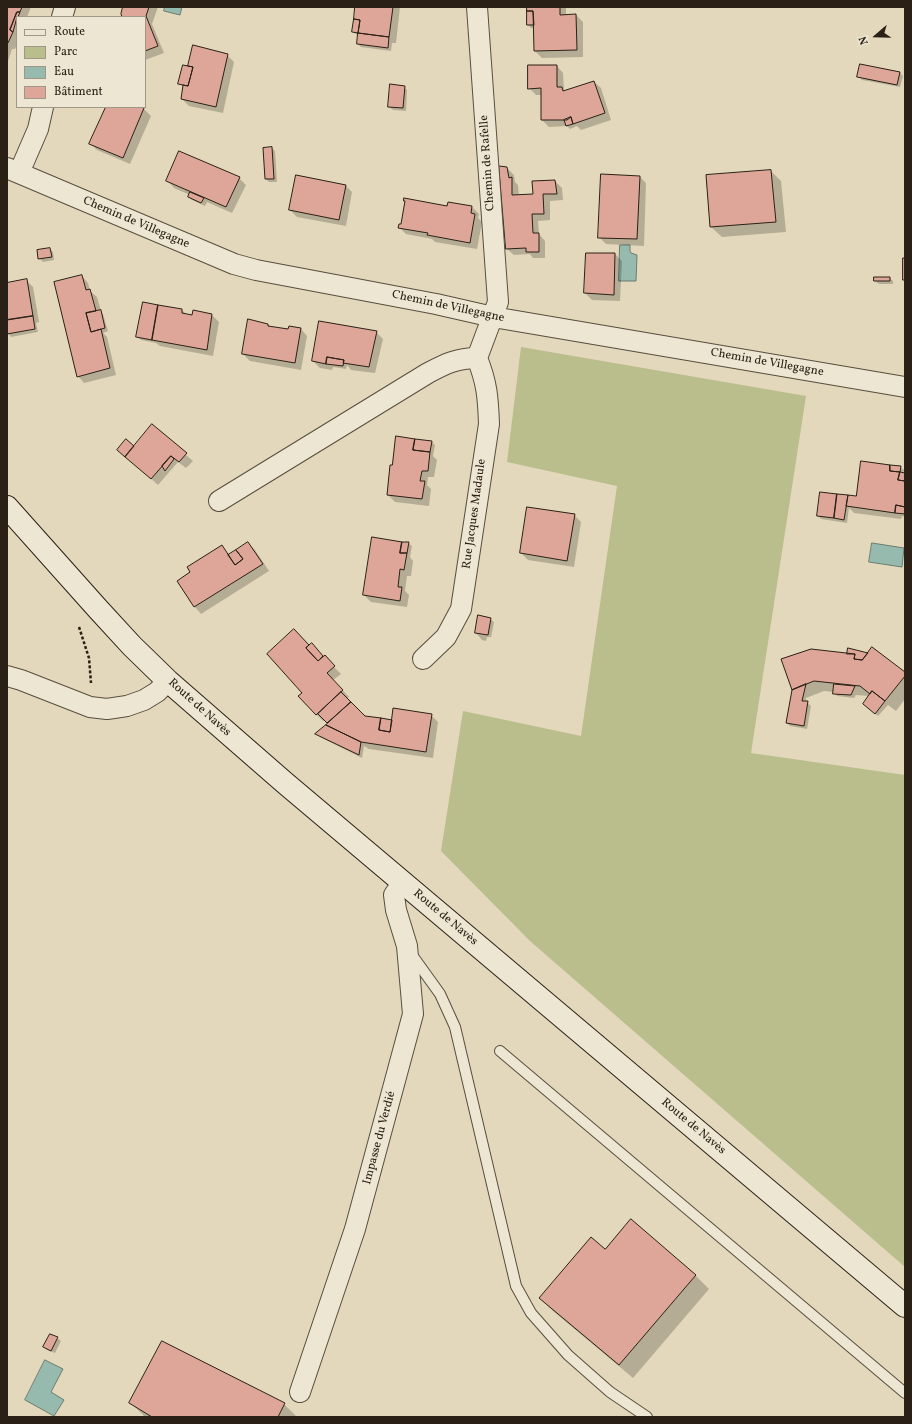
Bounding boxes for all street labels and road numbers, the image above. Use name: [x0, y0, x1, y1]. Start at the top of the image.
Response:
street label: Chemin de Rafelle: [477, 115, 499, 211]
street label: Chemin de Villegagne: [80, 194, 192, 252]
street label: Chemin de Villegagne: [390, 288, 506, 326]
street label: Chemin de Villegagne: [709, 346, 825, 380]
street label: Rue Jacques Madaule: [460, 458, 490, 570]
street label: Route de Navès: [165, 676, 233, 740]
street label: Route de Navès: [410, 887, 480, 949]
street label: Impasse du Verdié: [361, 1090, 399, 1186]
street label: Route de Navès: [658, 1096, 728, 1158]

